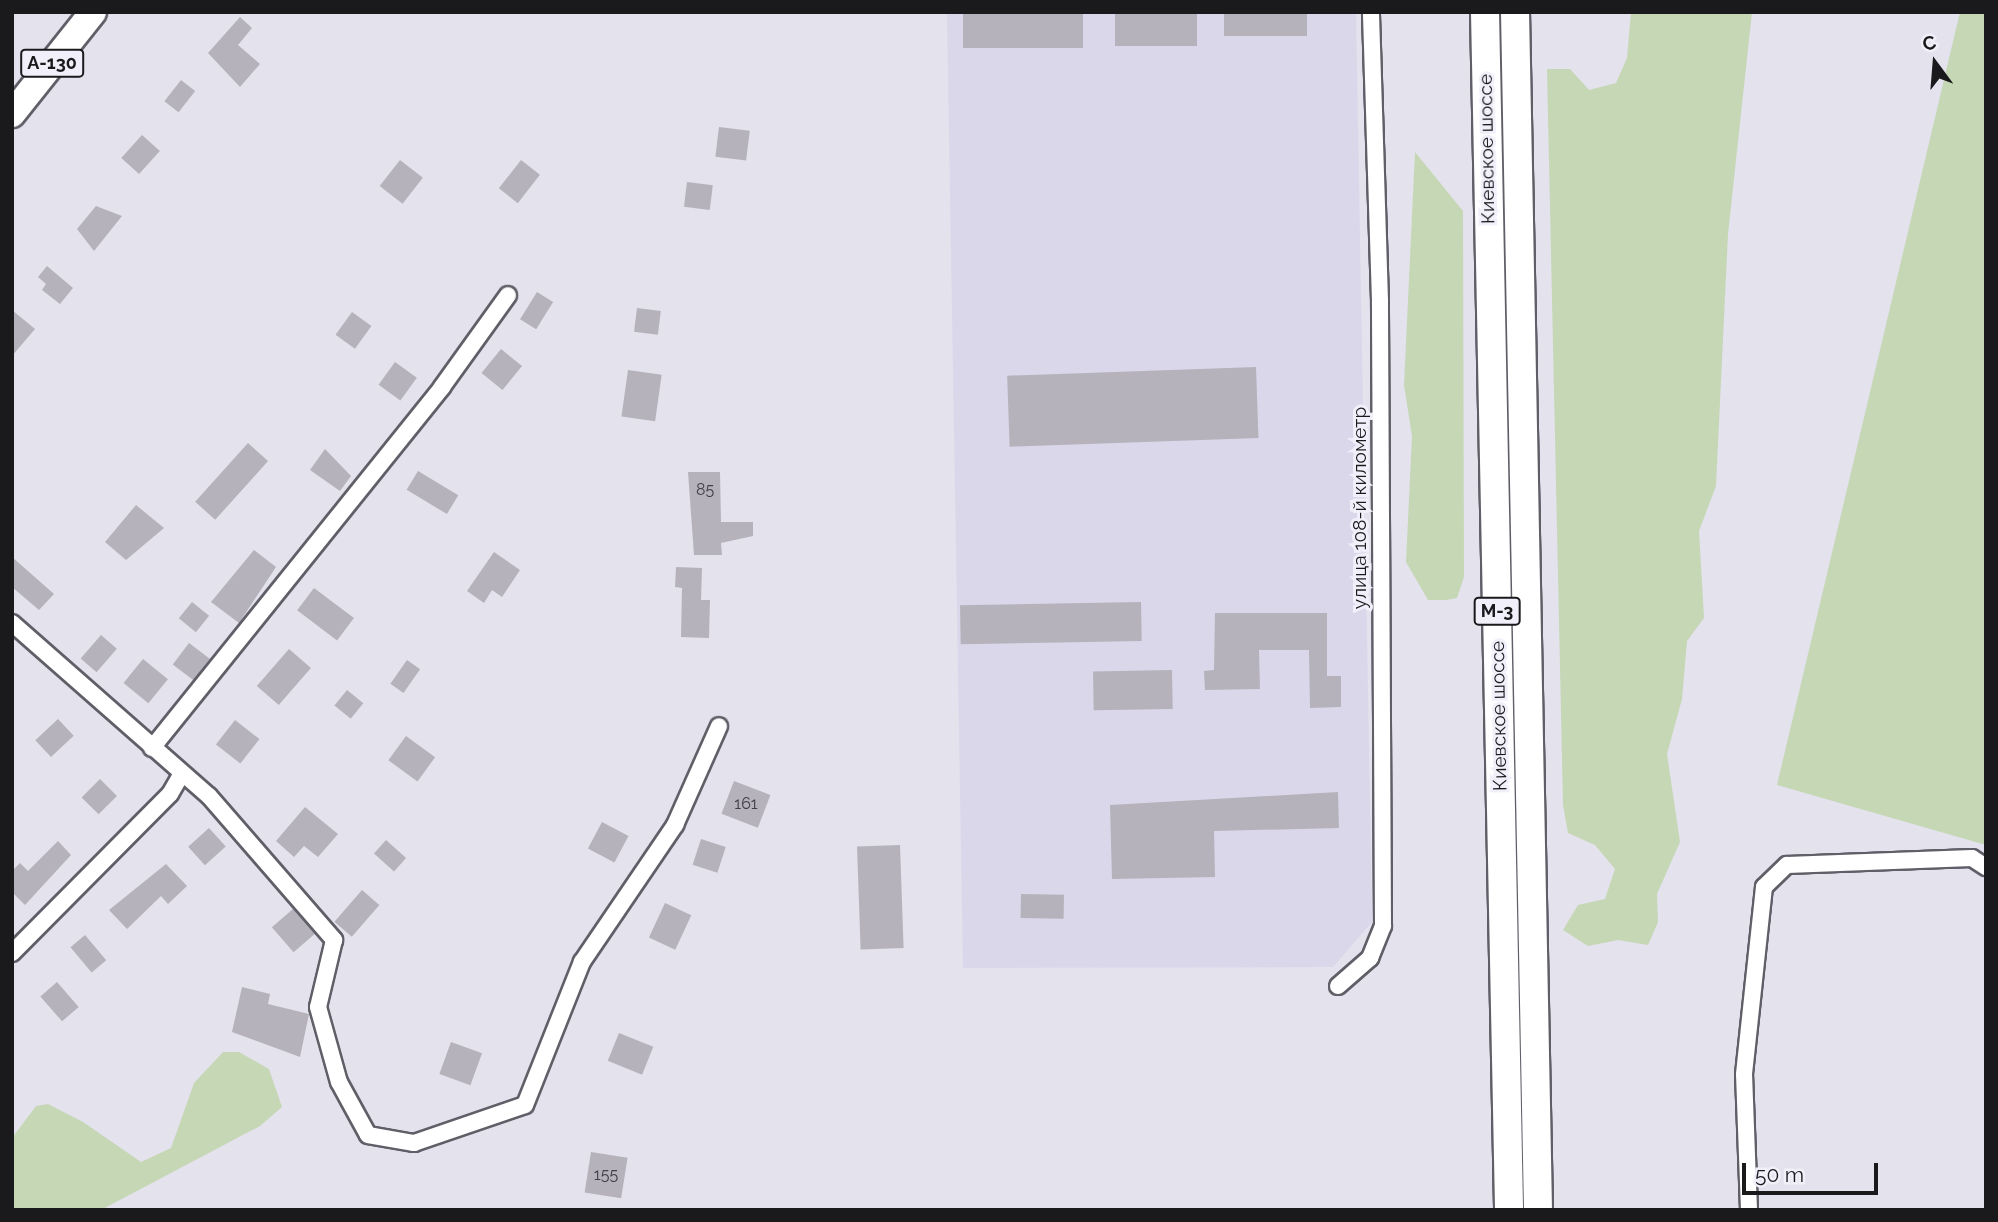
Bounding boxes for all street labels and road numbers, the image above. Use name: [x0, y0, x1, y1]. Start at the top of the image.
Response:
road number: А-130: [19, 48, 85, 78]
street label: Киевское шоссе: [1474, 74, 1500, 224]
street label: улица 108-й километр: [1349, 407, 1371, 609]
road number: М-3: [1472, 596, 1522, 626]
street label: Киевское шоссе: [1486, 641, 1512, 791]

